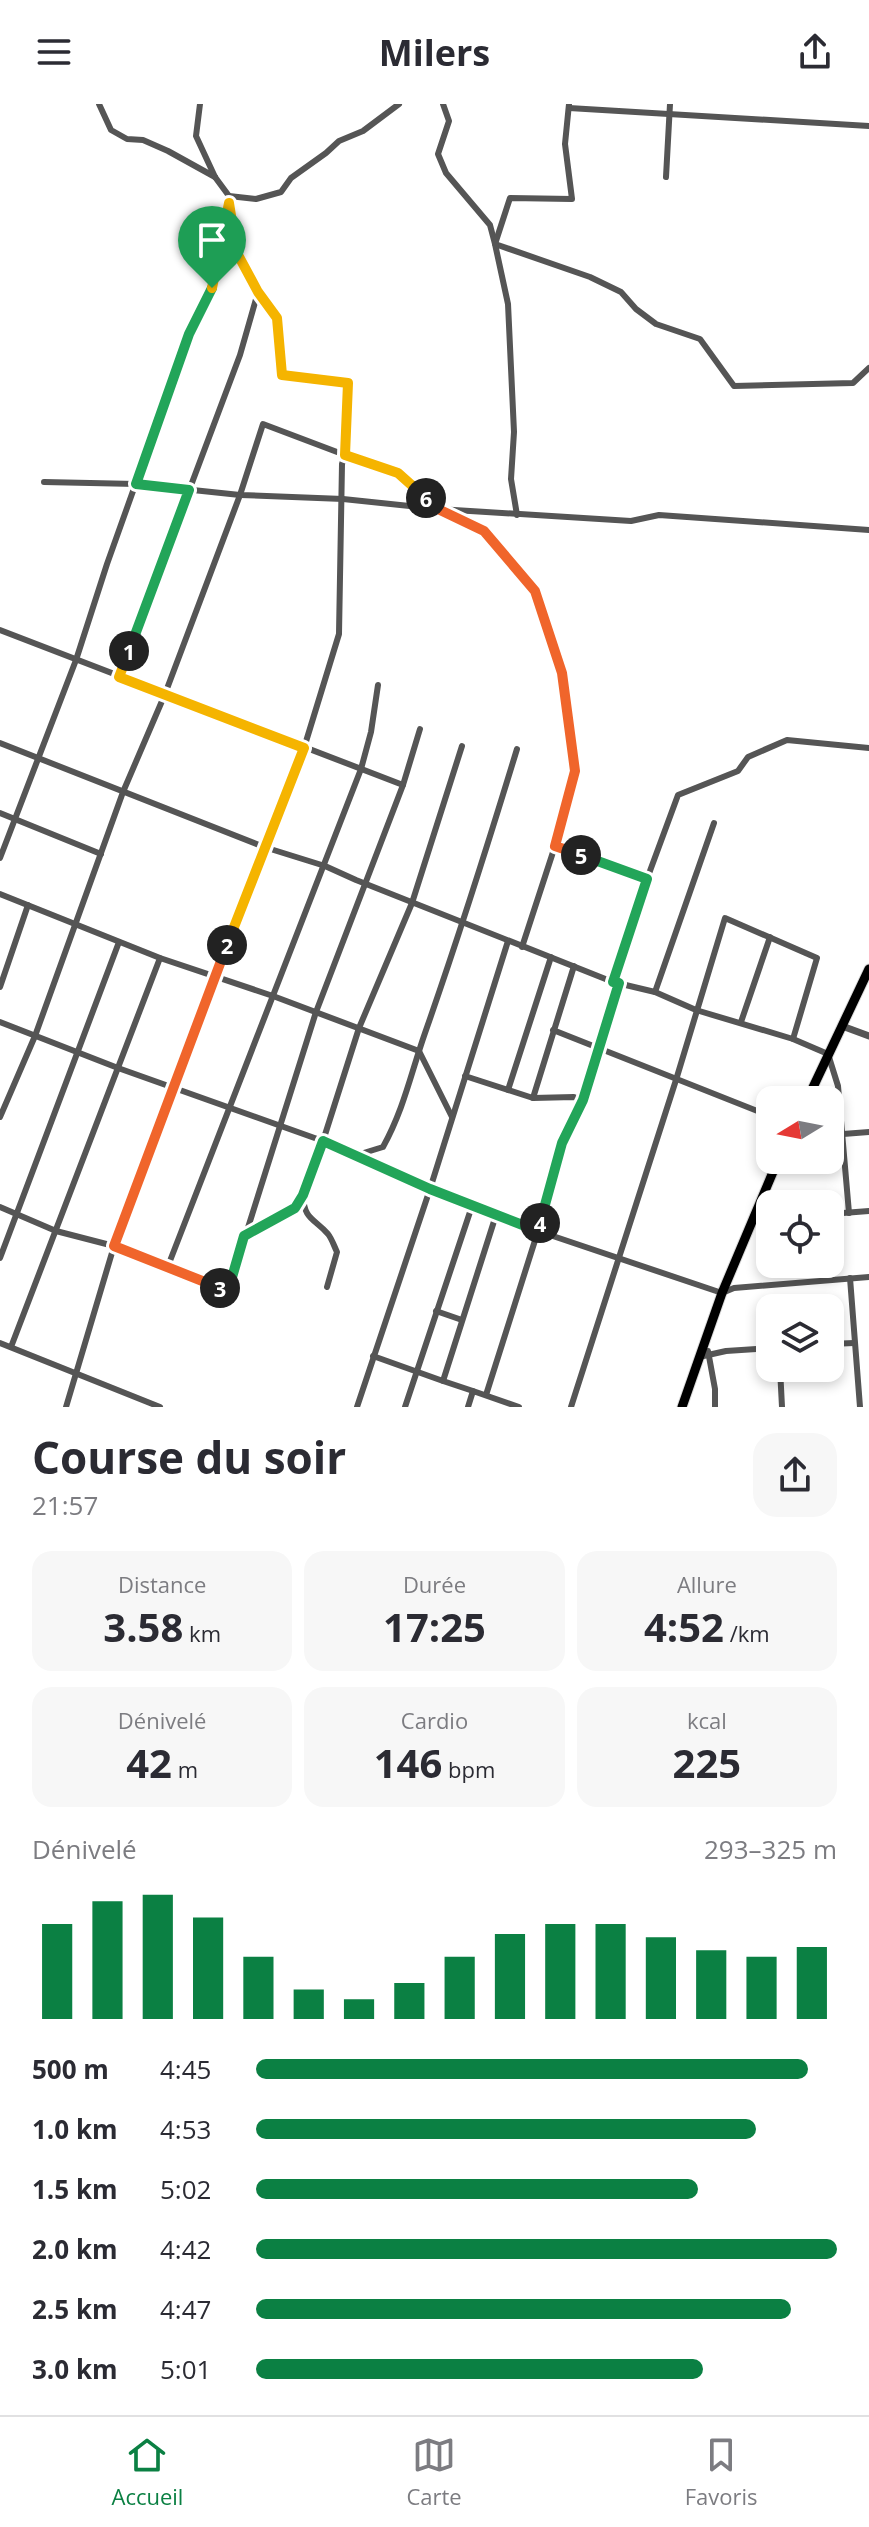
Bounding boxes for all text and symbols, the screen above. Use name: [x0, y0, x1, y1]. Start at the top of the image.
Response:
text: Milers: [379, 28, 490, 77]
icon: menu: [32, 30, 76, 74]
icon: share: [793, 30, 837, 74]
pin: [178, 206, 246, 288]
icon: arrive: [190, 218, 234, 262]
pin: 6: [406, 478, 446, 518]
text: 6: [420, 483, 432, 513]
pin: 1: [109, 631, 149, 671]
text: 1: [123, 636, 135, 666]
pin: 5: [561, 835, 601, 875]
text: 5: [575, 840, 587, 870]
pin: 2: [207, 925, 247, 965]
text: 2: [221, 930, 233, 960]
north arrow: [756, 1086, 844, 1174]
map controls: [756, 1086, 844, 1382]
button: locate: [756, 1190, 844, 1278]
pin: 4: [520, 1203, 560, 1243]
text: 4: [534, 1208, 546, 1238]
pin: 3: [200, 1268, 240, 1308]
text: 3: [214, 1273, 226, 1303]
button: layers: [756, 1294, 844, 1382]
text: Course du soir: [32, 1427, 346, 1487]
button: share: [753, 1433, 837, 1517]
text: 21:57: [32, 1487, 98, 1523]
text: Distance: [118, 1569, 206, 1599]
text: Durée: [403, 1569, 466, 1599]
text: Allure: [677, 1569, 737, 1599]
text: 3.58: [103, 1599, 183, 1654]
text: 17:25: [383, 1599, 486, 1654]
text: 4:52: [644, 1599, 724, 1654]
text: km: [183, 1618, 221, 1648]
text: /km: [724, 1618, 770, 1648]
text: Dénivelé: [118, 1705, 206, 1735]
text: Cardio: [401, 1705, 468, 1735]
text: kcal: [687, 1705, 727, 1735]
text: 42: [126, 1735, 172, 1790]
text: 146: [374, 1735, 442, 1790]
text: 225: [673, 1735, 741, 1790]
text: m: [172, 1754, 198, 1784]
text: bpm: [442, 1754, 495, 1784]
text: Dénivelé: [32, 1831, 137, 1867]
text: 293–325 m: [704, 1831, 837, 1867]
text: 500 m: [32, 2051, 109, 2087]
text: 4:45: [160, 2051, 211, 2087]
text: 1.0 km: [32, 2111, 118, 2147]
text: 4:53: [160, 2111, 211, 2147]
text: 1.5 km: [32, 2171, 118, 2207]
text: 5:02: [160, 2171, 211, 2207]
text: 2.0 km: [32, 2231, 118, 2267]
text: 4:42: [160, 2231, 211, 2267]
text: 2.5 km: [32, 2291, 118, 2327]
text: 4:47: [160, 2291, 211, 2327]
text: 3.0 km: [32, 2351, 118, 2387]
text: 5:01: [160, 2351, 211, 2387]
tab: Accueil: [111, 2433, 183, 2511]
tab: Carte: [406, 2433, 462, 2511]
tab: Favoris: [685, 2433, 758, 2511]

